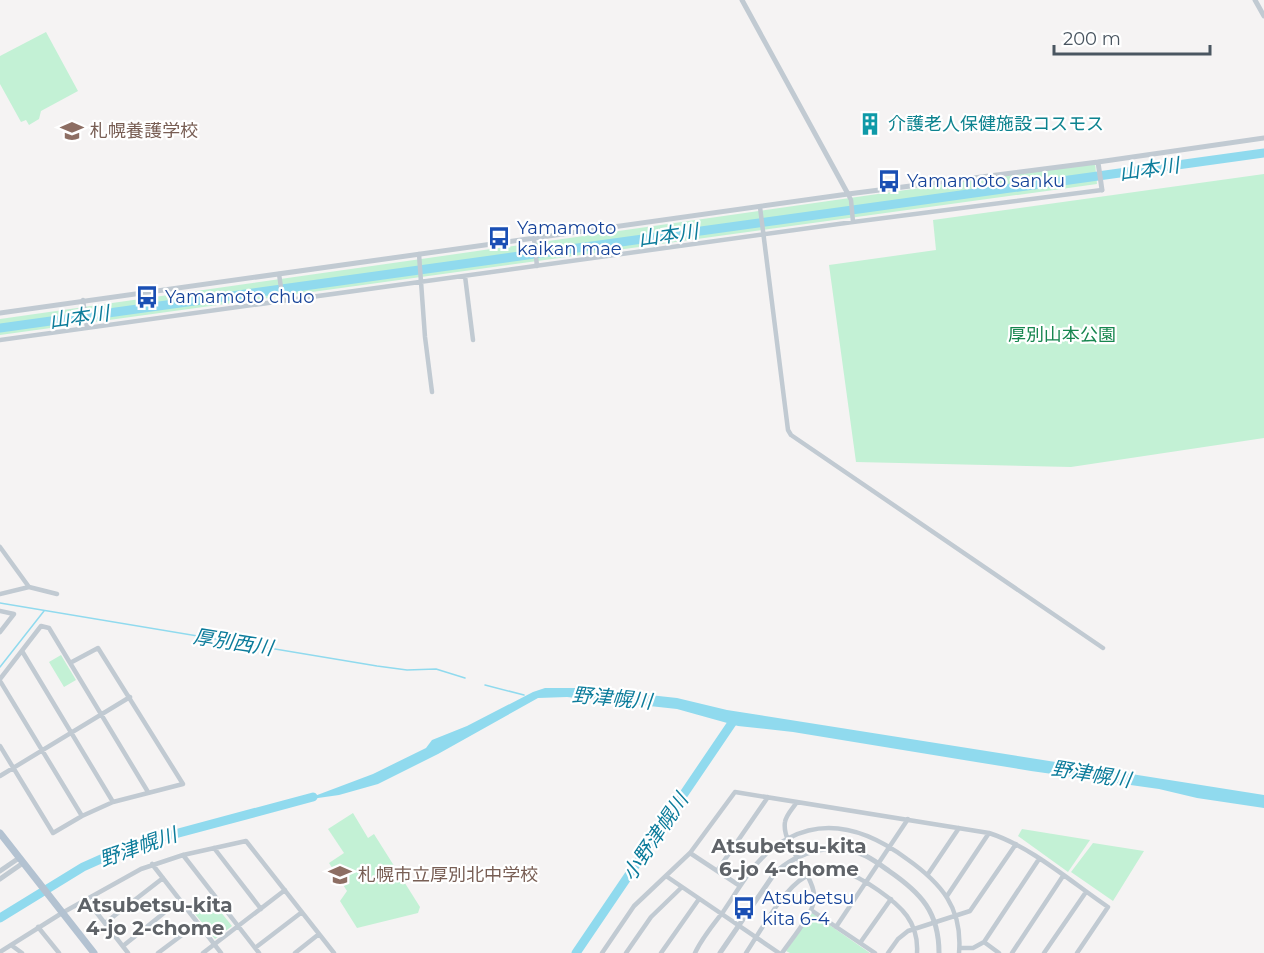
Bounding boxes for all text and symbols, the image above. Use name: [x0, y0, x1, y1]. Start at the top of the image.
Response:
scale bar: [1054, 18, 1210, 56]
text: 200 m: [1063, 28, 1121, 50]
building icon: 介護老人保健施設コスモス: [857, 111, 883, 137]
place label: 介護老人保健施設コスモス: [888, 113, 1104, 135]
school or university icon: 札幌養護学校: [59, 118, 85, 144]
place label: 札幌養護学校: [90, 120, 198, 142]
water label: 山本川: [1118, 153, 1182, 185]
bus stop icon: Yamamoto sanku: [876, 168, 902, 194]
place label: Yamamoto sanku: [907, 170, 1065, 192]
place label: Yamamoto kaikan mae: [517, 217, 622, 260]
water label: 山本川: [637, 219, 701, 251]
bus stop icon: Yamamoto kaikan mae: [486, 225, 512, 251]
bus stop icon: Yamamoto chuo: [134, 284, 160, 310]
place label: Yamamoto chuo: [165, 286, 315, 308]
water label: 山本川: [48, 301, 112, 333]
park label: 厚別山本公園: [1008, 324, 1116, 346]
water label: 厚別西川: [192, 624, 276, 660]
water label: 野津幌川: [571, 683, 655, 714]
water label: 野津幌川: [1050, 756, 1134, 792]
water label: 小野津幌川: [617, 787, 694, 885]
water label: 野津幌川: [96, 822, 182, 871]
district label: Atsubetsu-kita 6-jo 4-chome: [710, 834, 867, 881]
school or university icon: 札幌市立厚別北中学校: [327, 862, 353, 888]
place label: 札幌市立厚別北中学校: [358, 864, 538, 886]
place label: Atsubetsu kita 6-4: [762, 887, 854, 930]
district label: Atsubetsu-kita 4-jo 2-chome: [76, 893, 233, 940]
bus stop icon: Atsubetsu kita 6-4: [731, 895, 757, 921]

